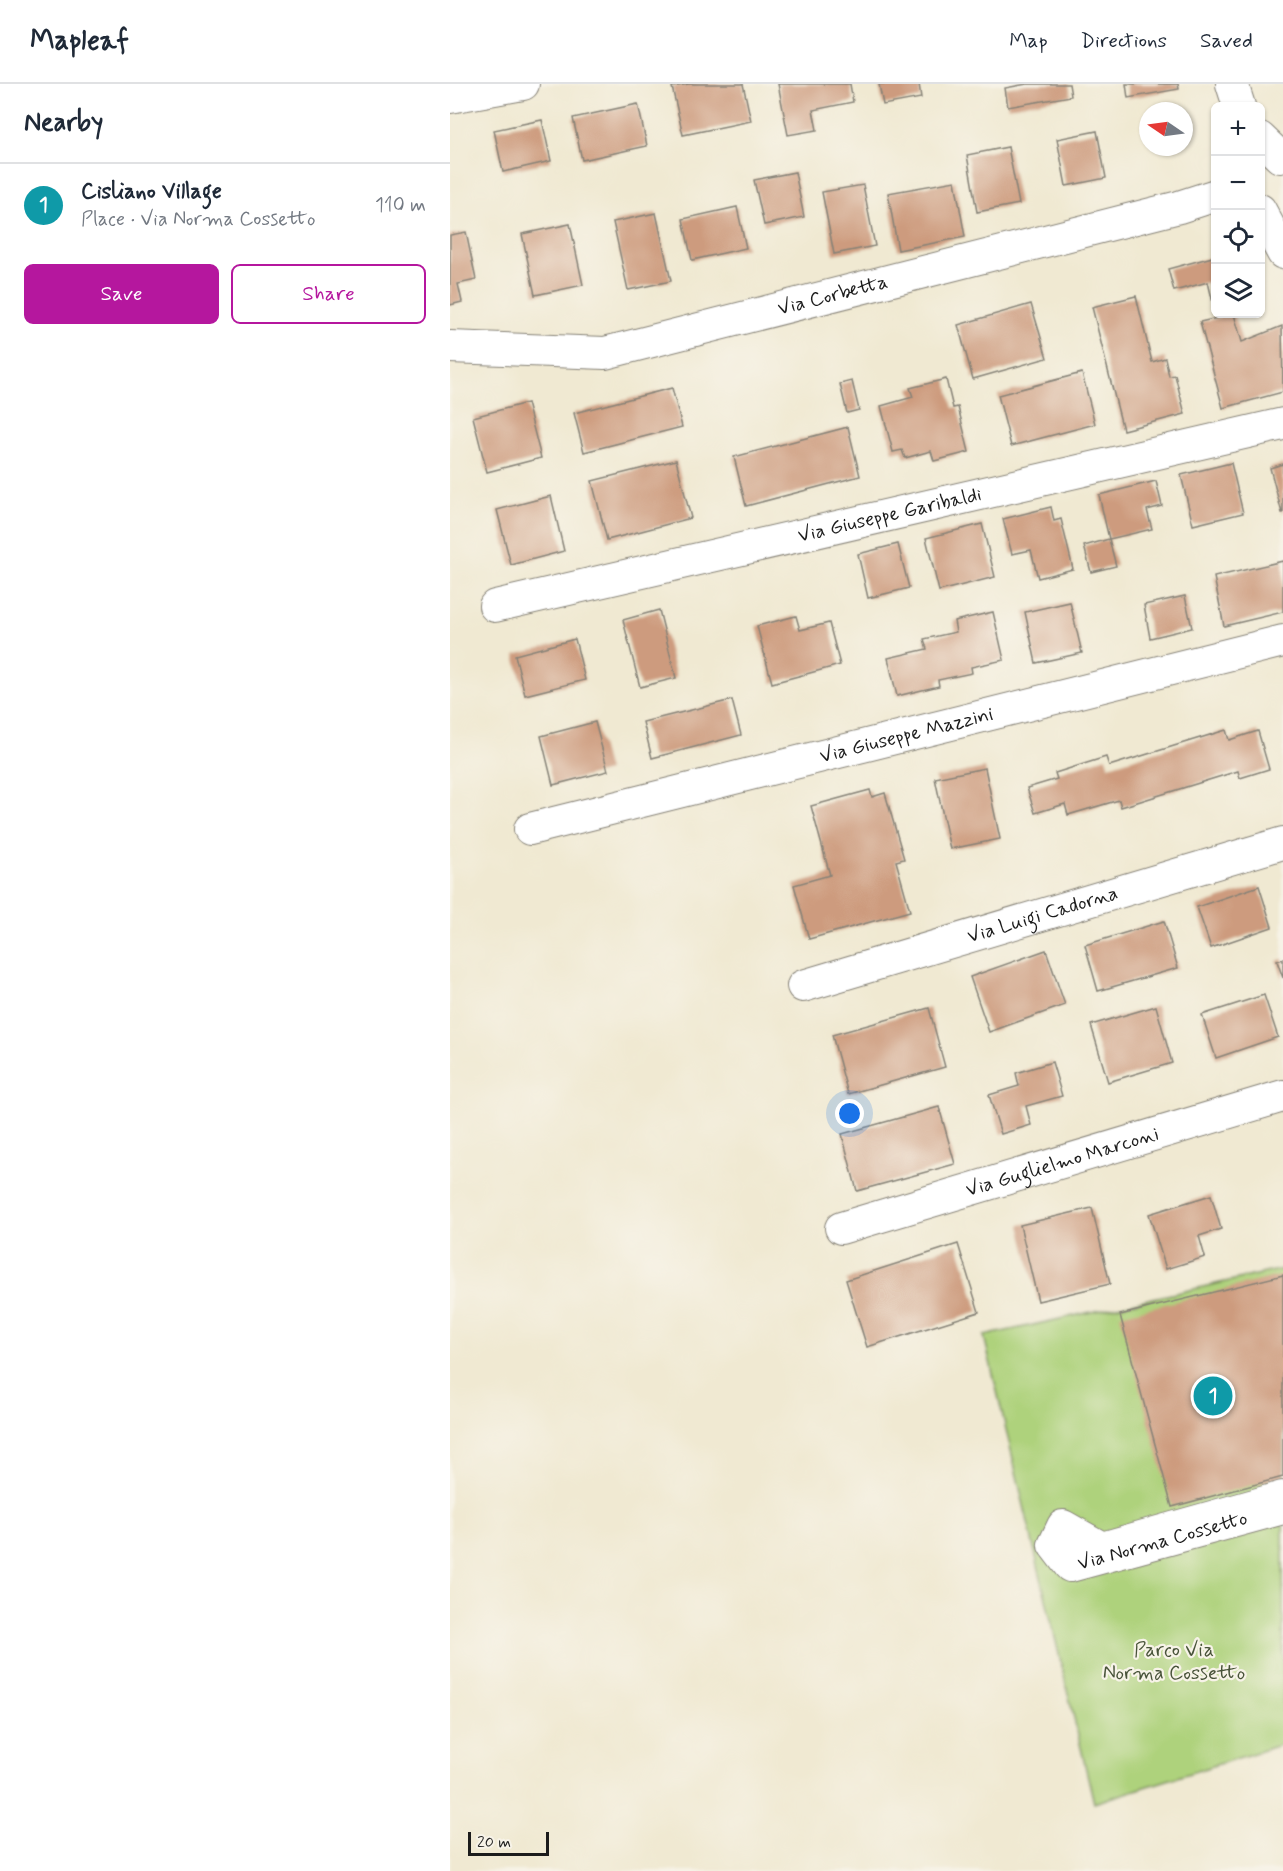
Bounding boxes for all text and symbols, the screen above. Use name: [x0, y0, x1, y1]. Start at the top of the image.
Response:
text: Mapleaf: [30, 23, 129, 60]
text: Map: [1009, 27, 1048, 55]
text: Directions: [1081, 27, 1167, 55]
text: Saved: [1200, 27, 1253, 55]
north arrow: [1139, 102, 1193, 156]
map controls: [1211, 102, 1265, 318]
button: +: [1211, 102, 1265, 156]
text: Nearby: [24, 106, 103, 140]
button: −: [1211, 156, 1265, 210]
text: Cisliano Village: [81, 178, 222, 206]
text: 1: [39, 192, 48, 219]
text: 110 m: [375, 192, 426, 219]
text: Place · Via Norma Cossetto: [81, 206, 315, 233]
button: locate: [1211, 210, 1265, 264]
button: Save: [24, 264, 219, 324]
button: Share: [231, 264, 426, 324]
button: layers: [1211, 264, 1265, 318]
street label: Via Corbetta: [775, 268, 891, 322]
street label: Via Giuseppe Garibaldi: [795, 481, 984, 549]
street label: Via Giuseppe Mazzini: [817, 700, 996, 770]
street label: Via Luigi Cadorna: [964, 879, 1121, 950]
your location: [835, 1099, 864, 1128]
street label: Via Guglielmo Marconi: [963, 1120, 1162, 1203]
pin: 1: [1194, 1374, 1233, 1418]
street label: Via Norma Cossetto: [1074, 1505, 1250, 1577]
park label: Parco Via Norma Cossetto: [1103, 1637, 1245, 1687]
scale bar: [468, 1829, 549, 1856]
text: 20 m: [477, 1832, 511, 1853]

